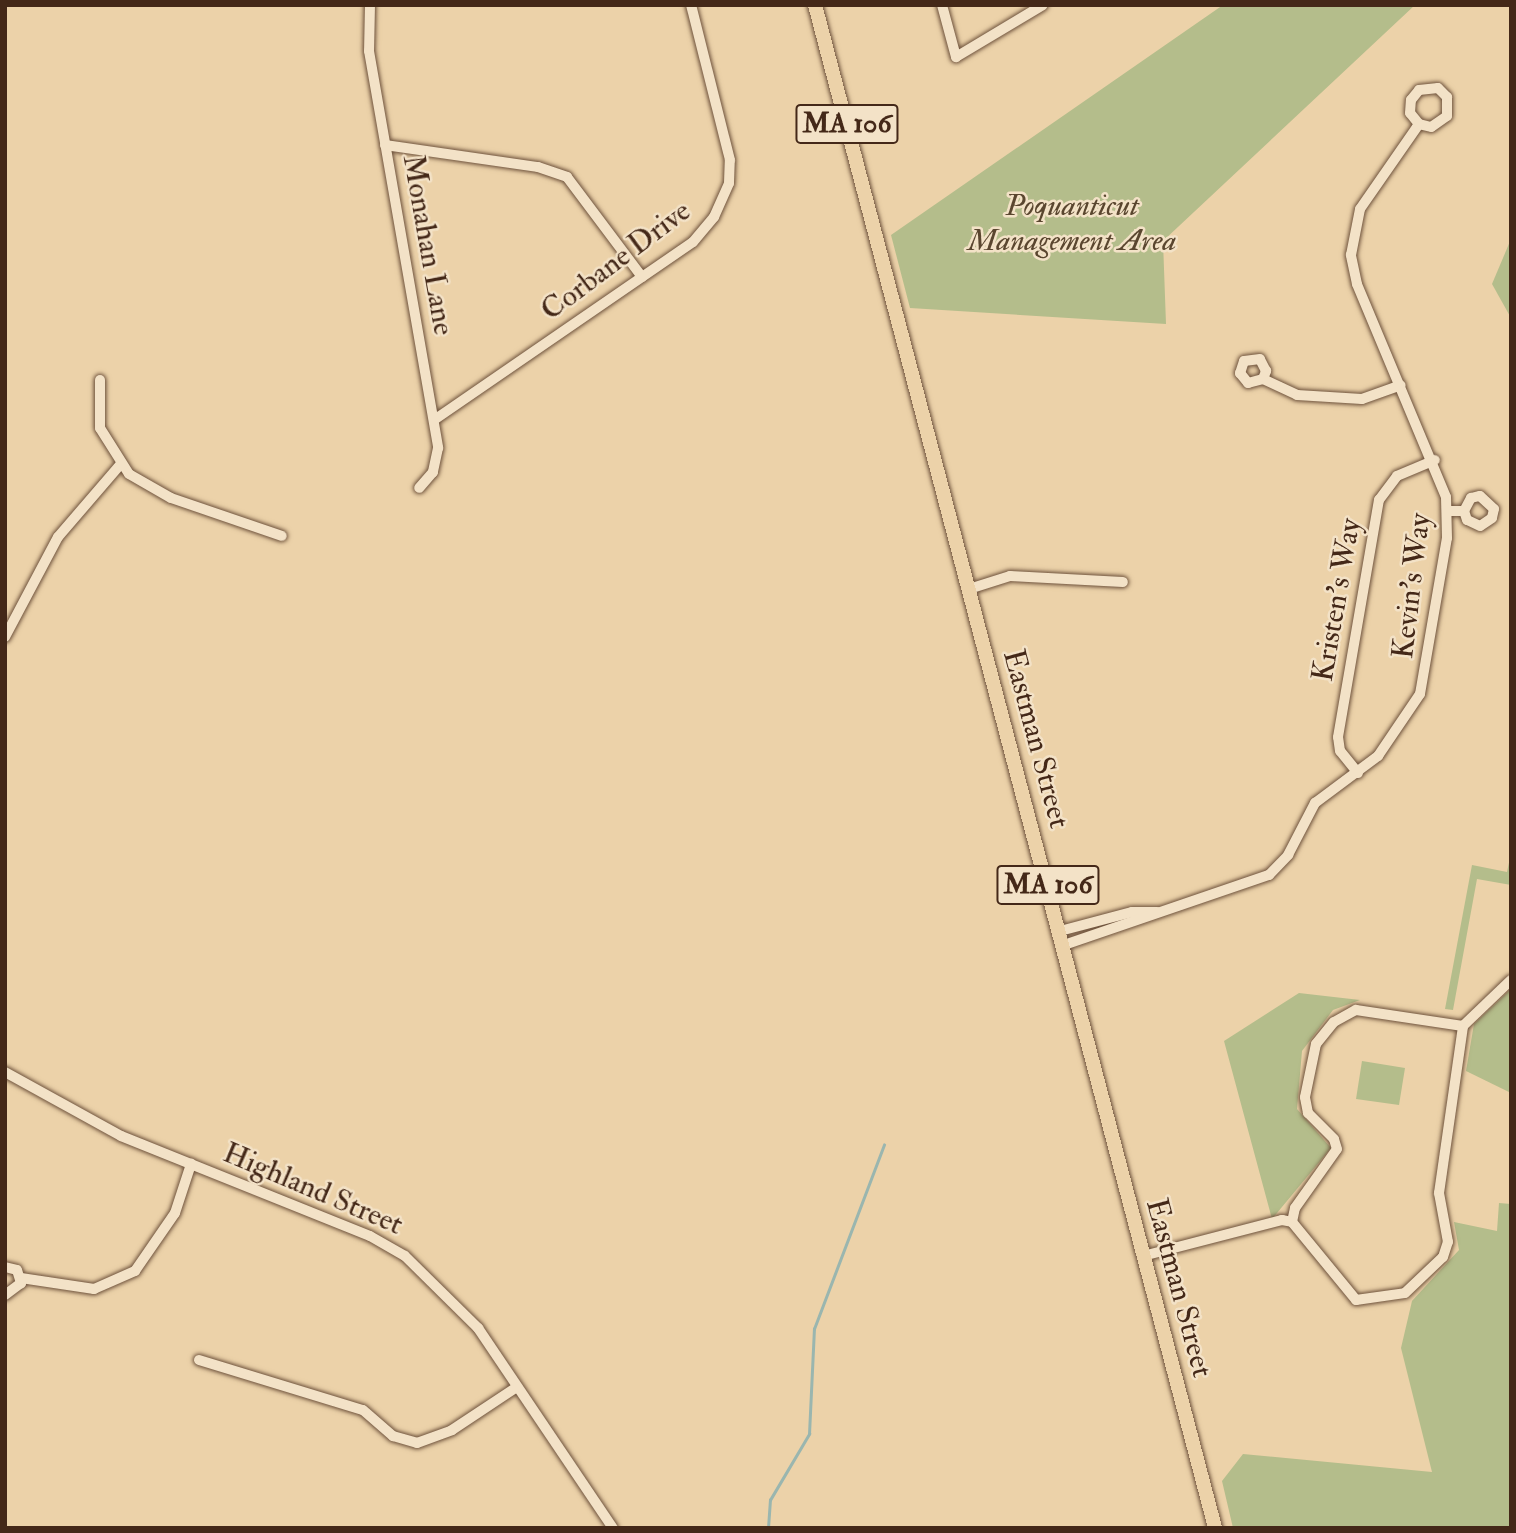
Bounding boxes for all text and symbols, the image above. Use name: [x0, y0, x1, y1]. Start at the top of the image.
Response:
road number: MA 106: [794, 100, 900, 148]
street label: Monahan Lane: [394, 152, 462, 338]
park label: Poquanticut Management Area: [968, 188, 1176, 258]
street label: Corbane Drive: [534, 193, 698, 329]
street label: Kevin's Way: [1385, 511, 1439, 661]
street label: Kristen's Way: [1305, 516, 1369, 684]
street label: Eastman Street: [995, 646, 1077, 832]
road number: MA 106: [996, 860, 1100, 910]
street label: Highland Street: [218, 1135, 408, 1243]
street label: Eastman Street: [1138, 1195, 1220, 1381]

